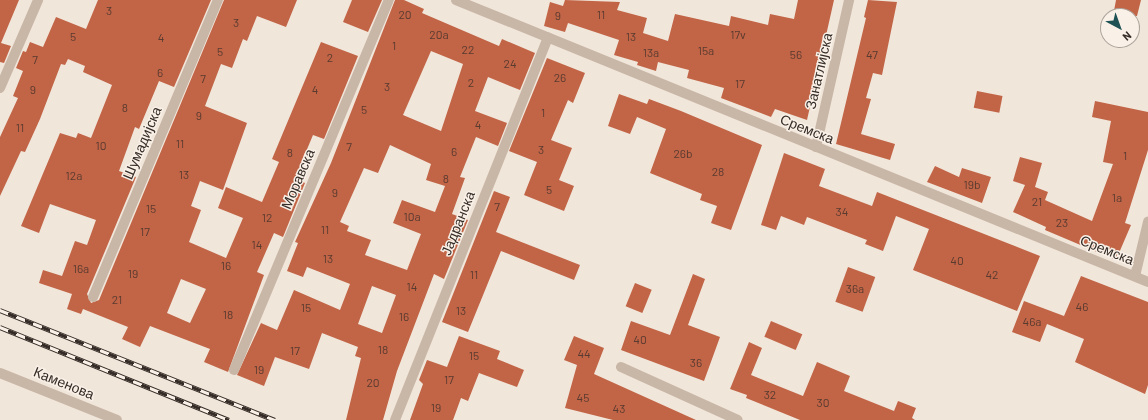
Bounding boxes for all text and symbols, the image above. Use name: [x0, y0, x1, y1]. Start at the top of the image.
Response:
house number: 3: [106, 4, 112, 18]
house number: 20: [398, 8, 412, 22]
house number: 11: [597, 8, 605, 22]
north arrow: [1100, 8, 1140, 48]
house number: 9: [555, 9, 561, 23]
house number: 3: [233, 16, 239, 30]
house number: 20a: [429, 28, 449, 42]
house number: 17v: [730, 28, 746, 42]
text: N: [1121, 29, 1135, 44]
house number: 5: [70, 30, 76, 44]
house number: 13: [626, 30, 636, 44]
house number: 4: [158, 31, 164, 45]
street label: Занатлијска: [802, 31, 836, 111]
house number: 1: [392, 39, 396, 53]
house number: 22: [462, 43, 474, 57]
house number: 15a: [698, 44, 714, 58]
house number: 5: [217, 45, 223, 59]
house number: 13a: [643, 46, 659, 60]
house number: 56: [790, 48, 802, 62]
house number: 47: [866, 48, 878, 62]
house number: 2: [327, 51, 333, 65]
house number: 7: [32, 53, 38, 67]
house number: 24: [503, 57, 517, 71]
house number: 6: [157, 66, 163, 80]
house number: 26: [554, 71, 566, 85]
house number: 7: [200, 72, 206, 86]
house number: 2: [468, 76, 474, 90]
house number: 17: [735, 77, 745, 91]
house number: 3: [384, 80, 390, 94]
house number: 9: [30, 83, 36, 97]
house number: 4: [312, 83, 318, 97]
house number: 8: [122, 101, 128, 115]
house number: 5: [361, 103, 367, 117]
street label: Шумадијска: [119, 104, 165, 182]
house number: 1: [541, 106, 545, 120]
house number: 9: [196, 109, 202, 123]
street label: Сремска: [778, 111, 836, 147]
house number: 4: [475, 118, 481, 132]
house number: 11: [16, 121, 24, 135]
house number: 11: [176, 137, 184, 151]
house number: 10: [96, 139, 106, 153]
house number: 7: [346, 140, 352, 154]
house number: 3: [538, 143, 544, 157]
house number: 6: [451, 145, 457, 159]
street label: Моравска: [278, 146, 318, 212]
house number: 8: [287, 146, 293, 160]
house number: 26b: [673, 147, 693, 161]
house number: 1: [1123, 149, 1127, 163]
house number: 28: [712, 165, 724, 179]
house number: 13: [179, 168, 189, 182]
house number: 12a: [66, 169, 82, 183]
house number: 8: [443, 172, 449, 186]
house number: 19b: [963, 178, 981, 192]
house number: 5: [546, 183, 552, 197]
house number: 9: [332, 186, 338, 200]
street label: Јадранска: [438, 189, 478, 257]
house number: 1a: [1112, 191, 1122, 205]
house number: 21: [1032, 195, 1042, 209]
house number: 7: [494, 200, 500, 214]
house number: 15: [146, 202, 156, 216]
house number: 34: [836, 205, 848, 219]
house number: 10a: [403, 210, 421, 224]
house number: 12: [262, 211, 272, 225]
house number: 23: [1056, 216, 1068, 230]
house number: 11: [321, 223, 329, 237]
house number: 17: [140, 225, 150, 239]
street label: Сремска: [1078, 232, 1136, 268]
house number: 14: [252, 238, 262, 252]
house number: 13: [323, 252, 333, 266]
house number: 40: [950, 254, 964, 268]
house number: 16: [221, 259, 231, 273]
house number: 16a: [73, 262, 89, 276]
house number: 19: [128, 267, 138, 281]
house number: 11: [470, 268, 478, 282]
house number: 42: [985, 268, 999, 282]
house number: 14: [407, 280, 417, 294]
house number: 36a: [846, 282, 864, 296]
house number: 21: [112, 293, 122, 307]
house number: 46: [1076, 300, 1088, 314]
house number: 15: [301, 301, 311, 315]
house number: 13: [456, 304, 466, 318]
house number: 18: [223, 308, 233, 322]
house number: 16: [399, 310, 409, 324]
house number: 46a: [1023, 315, 1041, 329]
house number: 40: [633, 333, 647, 347]
house number: 18: [378, 343, 388, 357]
house number: 17: [290, 344, 300, 358]
house number: 44: [577, 347, 591, 361]
house number: 15: [469, 349, 479, 363]
house number: 36: [690, 356, 702, 370]
street label: Каменова: [31, 363, 97, 403]
house number: 19: [254, 363, 264, 377]
house number: 17: [444, 373, 454, 387]
house number: 20: [366, 376, 380, 390]
house number: 32: [764, 388, 776, 402]
house number: 45: [577, 391, 589, 405]
house number: 30: [817, 396, 829, 410]
house number: 19: [431, 401, 441, 415]
house number: 43: [613, 402, 625, 416]

